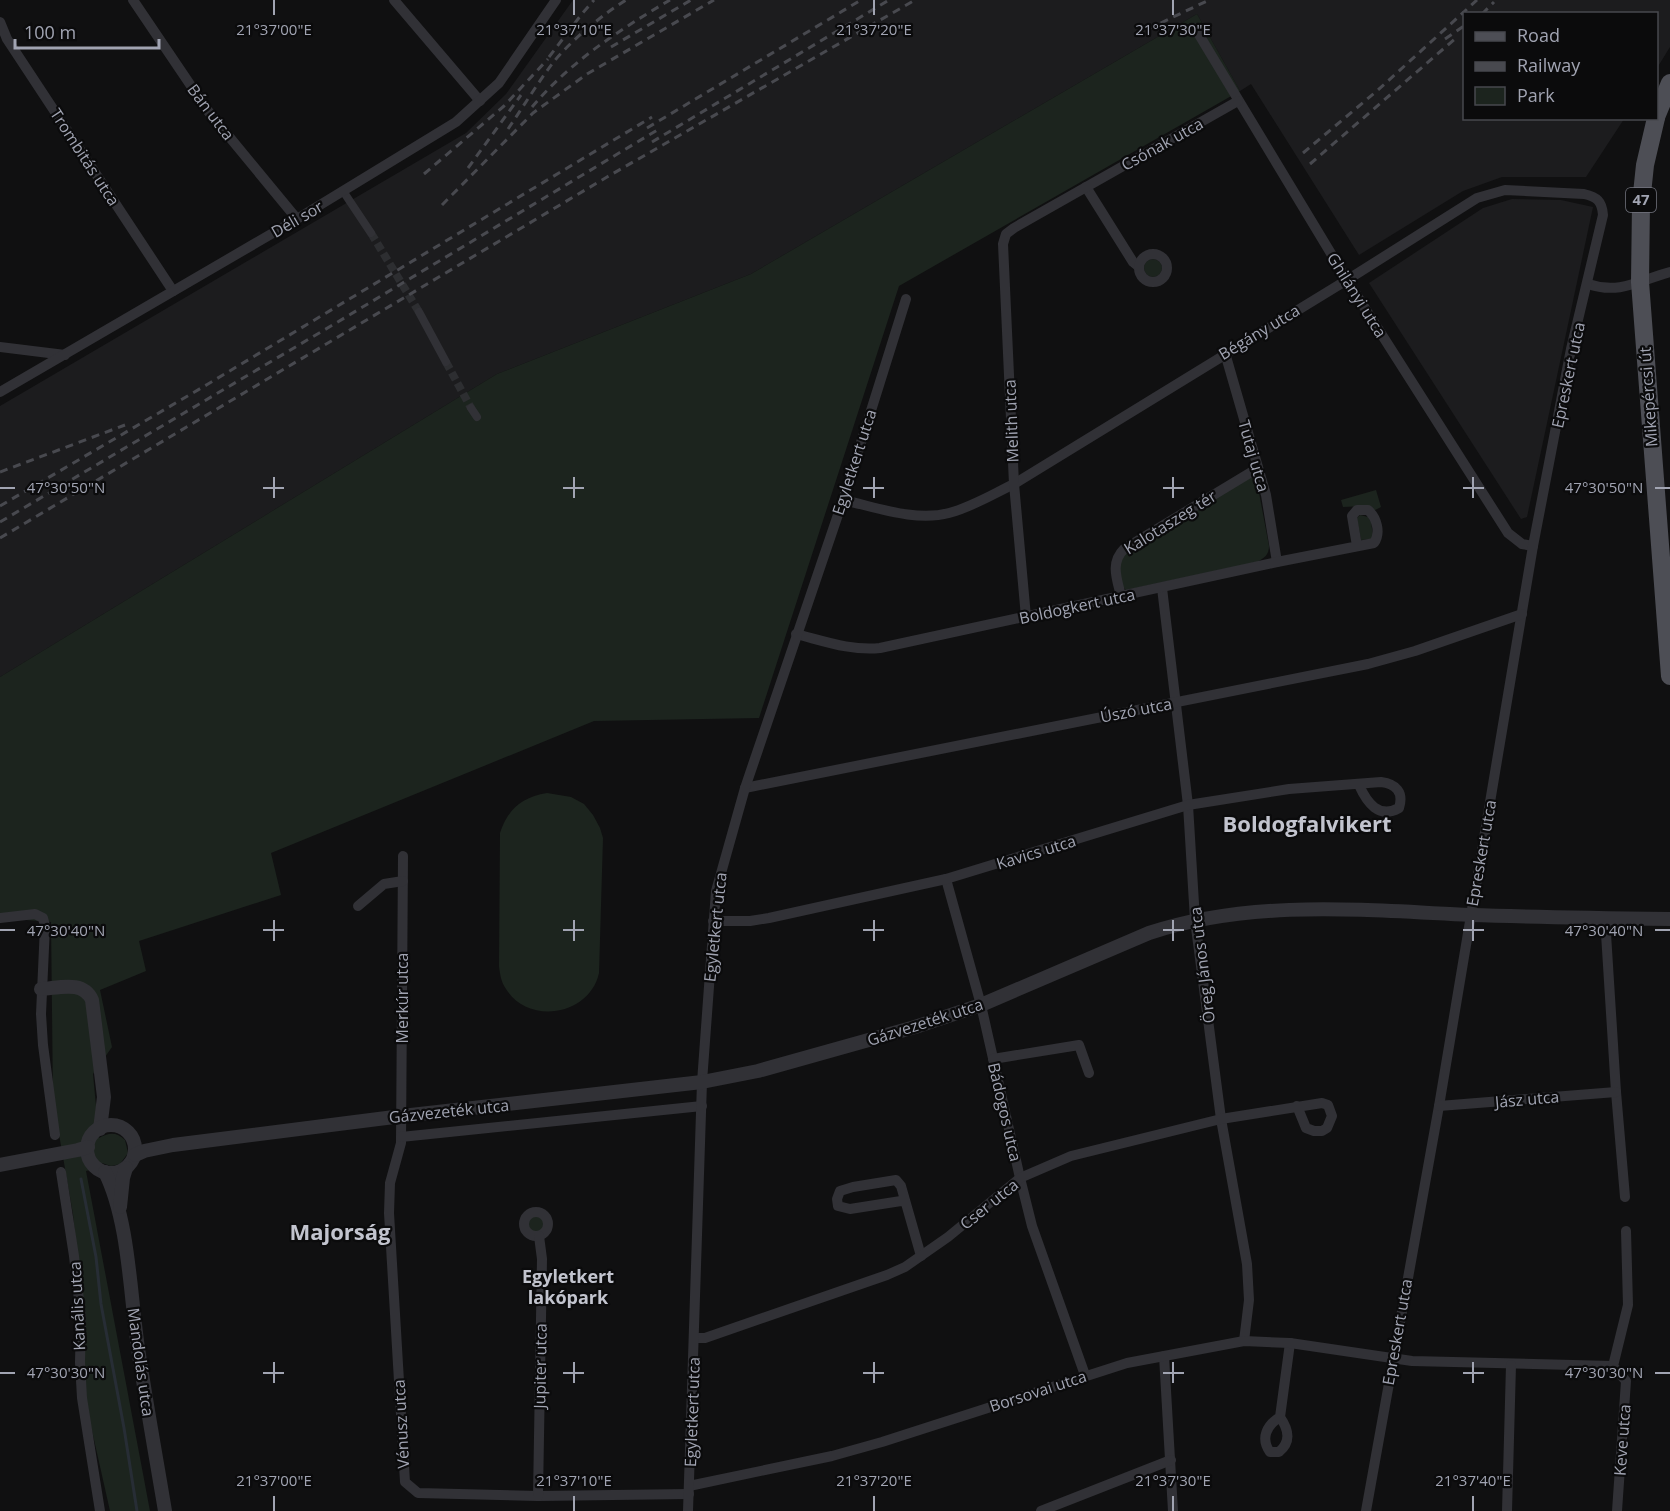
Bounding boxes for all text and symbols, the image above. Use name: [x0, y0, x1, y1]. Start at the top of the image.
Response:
scale bar: [15, 12, 159, 50]
legend: [1463, 12, 1658, 120]
text: 21°37'00"E: [236, 19, 312, 39]
text: 21°37'10"E: [536, 19, 612, 39]
text: 21°37'20"E: [836, 19, 912, 39]
text: 21°37'30"E: [1135, 19, 1211, 39]
text: 100 m: [24, 20, 76, 44]
text: Road: [1517, 23, 1560, 47]
text: Railway: [1517, 53, 1581, 77]
street label: Bán utca: [183, 79, 239, 145]
text: Park: [1517, 83, 1555, 107]
street label: Trombitás utca: [45, 104, 125, 210]
street label: Csónak utca: [1117, 112, 1207, 176]
road number: 47: [1626, 188, 1656, 212]
street label: Déli sor: [267, 195, 327, 243]
street label: Ghilányi utca: [1322, 248, 1392, 342]
street label: Bégány utca: [1214, 299, 1304, 365]
street label: Epreskert utca: [1546, 320, 1590, 430]
street label: Mikepércsi út: [1634, 346, 1662, 448]
street label: Melith utca: [999, 379, 1023, 463]
street label: Egyletkert utca: [827, 406, 881, 518]
street label: Tutaj utca: [1233, 418, 1275, 494]
text: 47°30'50"N: [27, 477, 105, 497]
text: 47°30'50"N: [1565, 477, 1643, 497]
street label: Kalotaszeg tér: [1120, 485, 1221, 559]
street label: Boldogkert utca: [1017, 583, 1137, 629]
street label: Úszó utca: [1098, 692, 1174, 728]
street label: Epreskert utca: [1461, 798, 1501, 908]
district label: Boldogfalvikert: [1222, 808, 1392, 838]
street label: Kavics utca: [993, 829, 1079, 875]
street label: Egyletkert utca: [698, 871, 732, 983]
street label: Öreg János utca: [1184, 905, 1220, 1025]
text: 47°30'40"N: [27, 920, 105, 940]
text: 47°30'40"N: [1565, 920, 1643, 940]
street label: Merkúr utca: [391, 953, 413, 1043]
street label: Gázvezeték utca: [864, 993, 986, 1051]
street label: Bádogos utca: [983, 1060, 1027, 1164]
street label: Jász utca: [1492, 1085, 1560, 1113]
street label: Gázvezeték utca: [388, 1094, 510, 1128]
street label: Cser utca: [955, 1174, 1023, 1234]
district label: Majorság: [289, 1216, 391, 1246]
street label: Kanális utca: [64, 1261, 90, 1351]
district label: Egyletkert lakópark: [522, 1264, 614, 1309]
street label: Epreskert utca: [1377, 1277, 1417, 1387]
street label: Mandolás utca: [123, 1306, 159, 1418]
street label: Jupiter utca: [528, 1323, 552, 1411]
street label: Egyletkert utca: [679, 1357, 705, 1467]
text: 47°30'30"N: [27, 1362, 105, 1382]
text: 47°30'30"N: [1565, 1362, 1643, 1382]
street label: Borsovai utca: [987, 1365, 1089, 1417]
street label: Vénusz utca: [388, 1379, 414, 1469]
street label: Keve utca: [1609, 1403, 1635, 1477]
text: 21°37'00"E: [236, 1470, 312, 1490]
text: 21°37'10"E: [536, 1470, 612, 1490]
text: 21°37'20"E: [836, 1470, 912, 1490]
text: 21°37'30"E: [1135, 1470, 1211, 1490]
text: 21°37'40"E: [1435, 1470, 1511, 1490]

